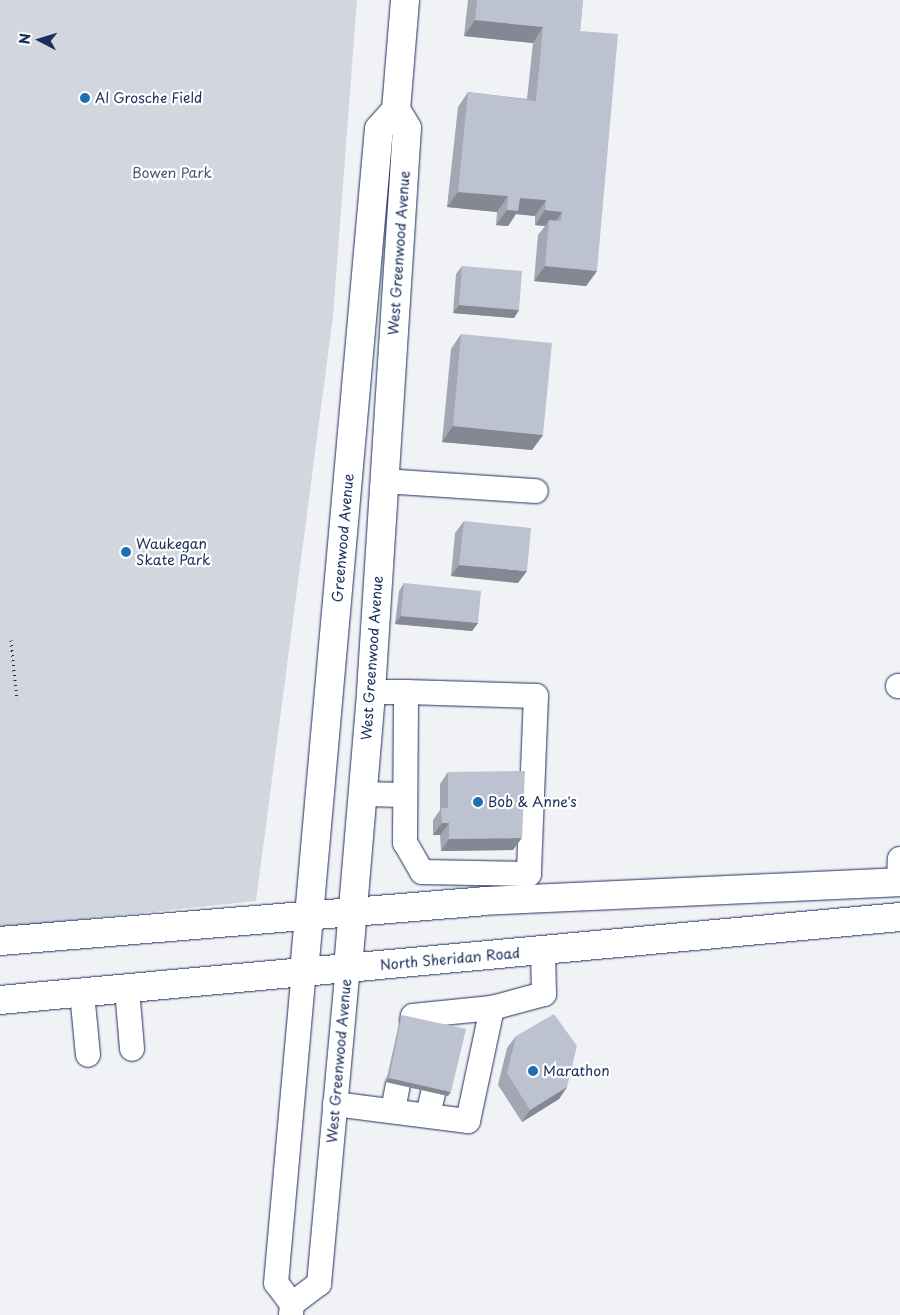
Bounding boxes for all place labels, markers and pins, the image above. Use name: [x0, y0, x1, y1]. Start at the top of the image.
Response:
place label: Al Grosche Field: [95, 90, 204, 106]
marker: Al Grosche Field: [79, 92, 91, 104]
place label: Waukegan Skate Park: [136, 536, 210, 568]
marker: Waukegan Skate Park: [120, 546, 132, 558]
place label: Bob & Anne's: [488, 794, 577, 810]
marker: Bob & Anne's: [472, 796, 484, 808]
place label: Marathon: [543, 1063, 610, 1079]
marker: Marathon: [527, 1065, 539, 1077]

